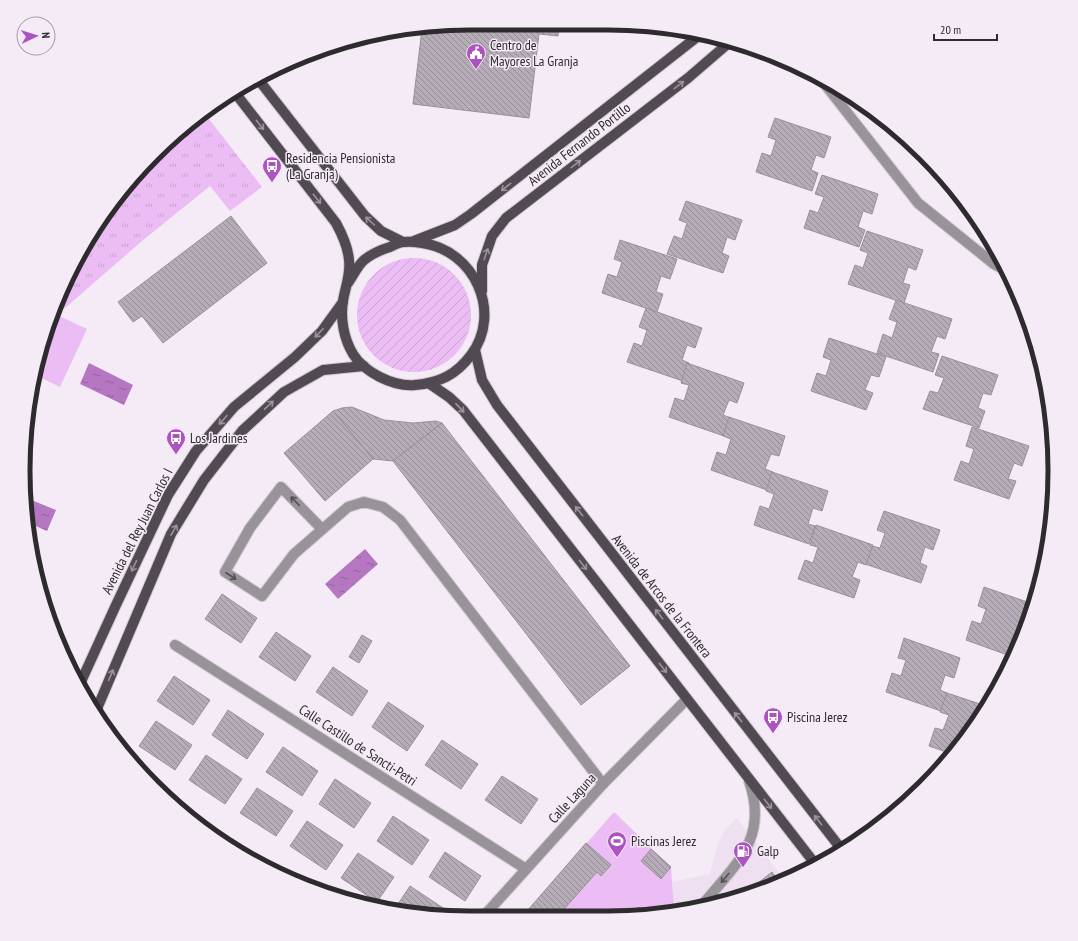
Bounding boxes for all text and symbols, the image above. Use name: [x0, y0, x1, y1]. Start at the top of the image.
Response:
north arrow: [16, 16, 56, 56]
scale bar: [934, 16, 997, 42]
text: 20 m: [940, 22, 961, 37]
text: N: [39, 32, 53, 39]
place label: Centro de Mayores La Granja: [490, 36, 578, 70]
public building icon: Centro de Mayores La Granja: [465, 42, 487, 70]
one-way arrow: [673, 80, 684, 89]
street label: Avenida Fernando Portillo: [524, 98, 634, 190]
one-way arrow: [255, 119, 264, 130]
place label: Residencia Pensionista (La Granja): [286, 149, 395, 183]
bus stop icon: Residencia Pensionista (La Granja): [261, 155, 283, 183]
one-way arrow: [570, 160, 581, 169]
one-way arrow: [500, 183, 511, 191]
one-way arrow: [313, 193, 321, 204]
one-way arrow: [365, 216, 375, 225]
one-way arrow: [482, 249, 490, 261]
one-way arrow: [315, 328, 324, 338]
one-way arrow: [264, 401, 274, 410]
one-way arrow: [456, 403, 465, 413]
one-way arrow: [219, 415, 228, 425]
bus stop icon: Los Jardines: [165, 427, 187, 455]
place label: Los Jardines: [190, 429, 248, 447]
street label: Avenida del Rey Juan Carlos I: [97, 465, 177, 597]
one-way arrow: [290, 496, 300, 506]
one-way arrow: [575, 506, 584, 517]
one-way arrow: [170, 524, 178, 536]
street label: Avenida de Arcos de la Frontera: [608, 531, 716, 661]
one-way arrow: [130, 560, 137, 572]
one-way arrow: [579, 560, 588, 571]
one-way arrow: [225, 573, 237, 581]
one-way arrow: [655, 609, 663, 620]
one-way arrow: [659, 663, 667, 674]
one-way arrow: [108, 670, 115, 682]
street label: Calle Castillo de Sancti-Petri: [296, 700, 420, 790]
bus stop icon: Piscina Jerez: [762, 706, 784, 734]
place label: Piscina Jerez: [787, 708, 848, 726]
one-way arrow: [734, 711, 743, 722]
street label: Calle Laguna: [544, 769, 600, 827]
one-way arrow: [764, 798, 773, 809]
one-way arrow: [814, 814, 822, 825]
sports icon: Piscinas Jerez: [606, 830, 628, 858]
place label: Piscinas Jerez: [631, 832, 696, 850]
fuel station icon: Galp: [732, 840, 754, 868]
place label: Galp: [757, 842, 779, 860]
one-way arrow: [720, 872, 729, 883]

